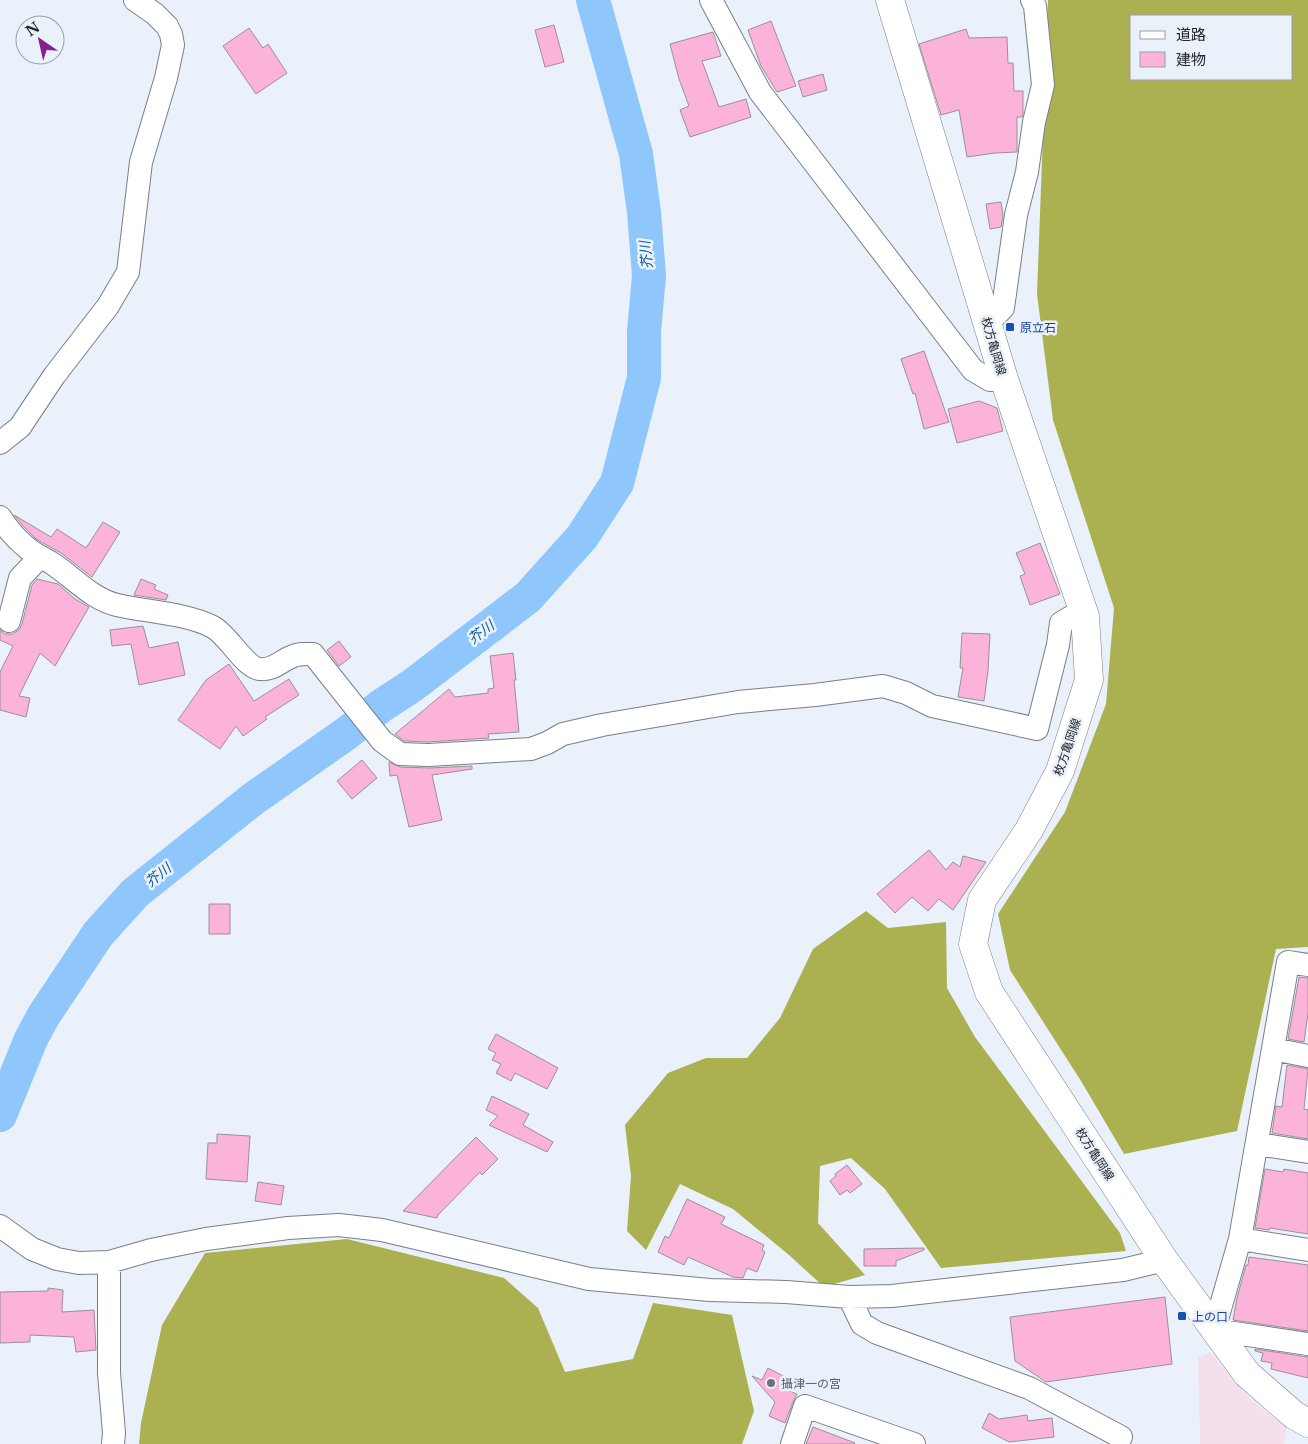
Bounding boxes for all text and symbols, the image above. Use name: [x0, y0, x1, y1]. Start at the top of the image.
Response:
north arrow: [15, 15, 65, 65]
legend: [1130, 15, 1293, 80]
text: N: [22, 18, 43, 40]
text: 道路: [1176, 25, 1206, 44]
text: 建物: [1176, 50, 1206, 69]
water label: 芥川: [635, 238, 656, 270]
street label: 枚方亀岡線: [979, 315, 1009, 377]
place label: 原立石: [1020, 320, 1056, 335]
marker: 原立石: [1004, 321, 1016, 333]
water label: 芥川: [464, 615, 499, 648]
street label: 枚方亀岡線: [1050, 716, 1084, 778]
water label: 芥川: [141, 858, 176, 891]
street label: 枚方亀岡線: [1072, 1125, 1118, 1183]
place label: 上の口: [1192, 1309, 1228, 1324]
marker: 上の口: [1176, 1310, 1188, 1322]
place label: 攝津一の宮: [781, 1376, 841, 1391]
marker: 攝津一の宮: [765, 1377, 777, 1389]

